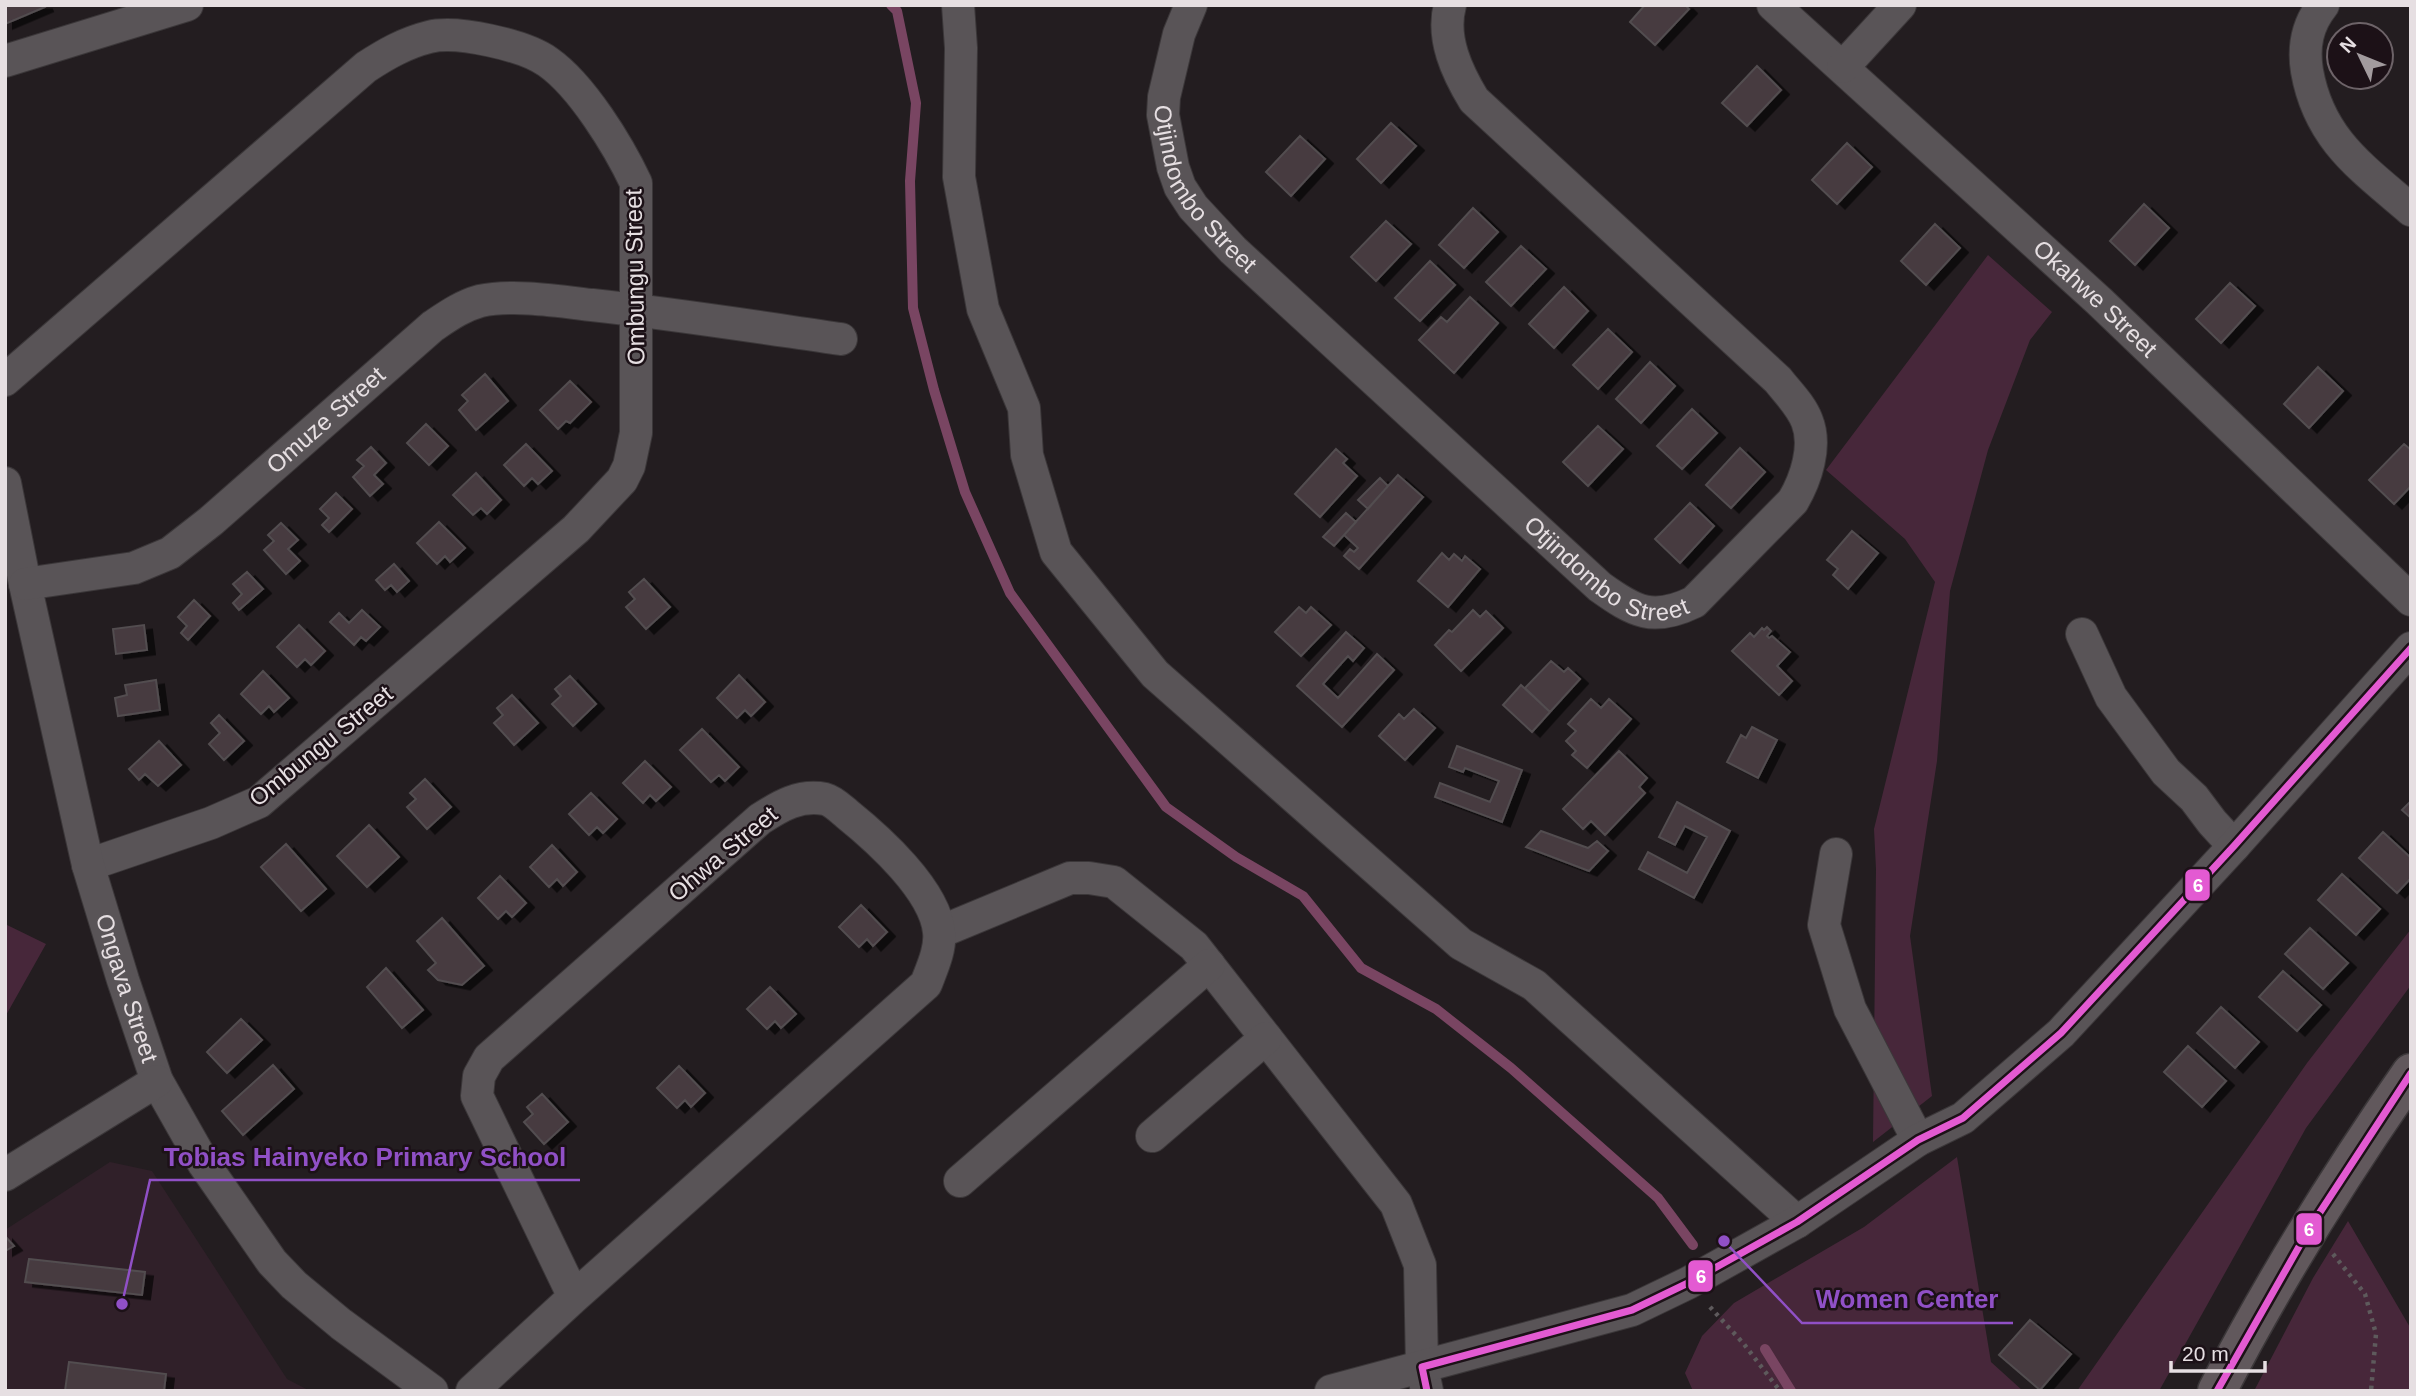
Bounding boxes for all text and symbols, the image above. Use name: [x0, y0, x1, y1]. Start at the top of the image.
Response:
north arrow: [2325, 21, 2395, 91]
text: N: [2336, 33, 2360, 57]
street label: Otjindombo Street: [1150, 104, 1263, 278]
street label: Ombungu Street: [619, 188, 650, 365]
street label: Okahwe Street: [2028, 234, 2163, 363]
street label: Omuze Street: [261, 361, 390, 479]
street label: Otjindombo Street: [1519, 510, 1693, 626]
street label: Ombungu Street: [244, 680, 398, 812]
street label: Ohwa Street: [663, 800, 783, 907]
line badge: 6: [2184, 868, 2211, 902]
text: 6: [2193, 875, 2203, 896]
street label: Ongava Street: [91, 910, 164, 1066]
callout: Tobias Hainyeko Primary School: [150, 1133, 580, 1180]
text: Tobias Hainyeko Primary School: [164, 1142, 566, 1172]
line badge: 6: [2295, 1212, 2323, 1246]
text: 6: [2304, 1219, 2314, 1240]
line badge: 6: [1687, 1259, 1714, 1293]
text: 6: [1696, 1266, 1706, 1287]
callout: Women Center: [1802, 1276, 2013, 1323]
text: Women Center: [1816, 1284, 1999, 1314]
scale bar: [2171, 1330, 2266, 1374]
text: 20 m: [2182, 1342, 2229, 1365]

